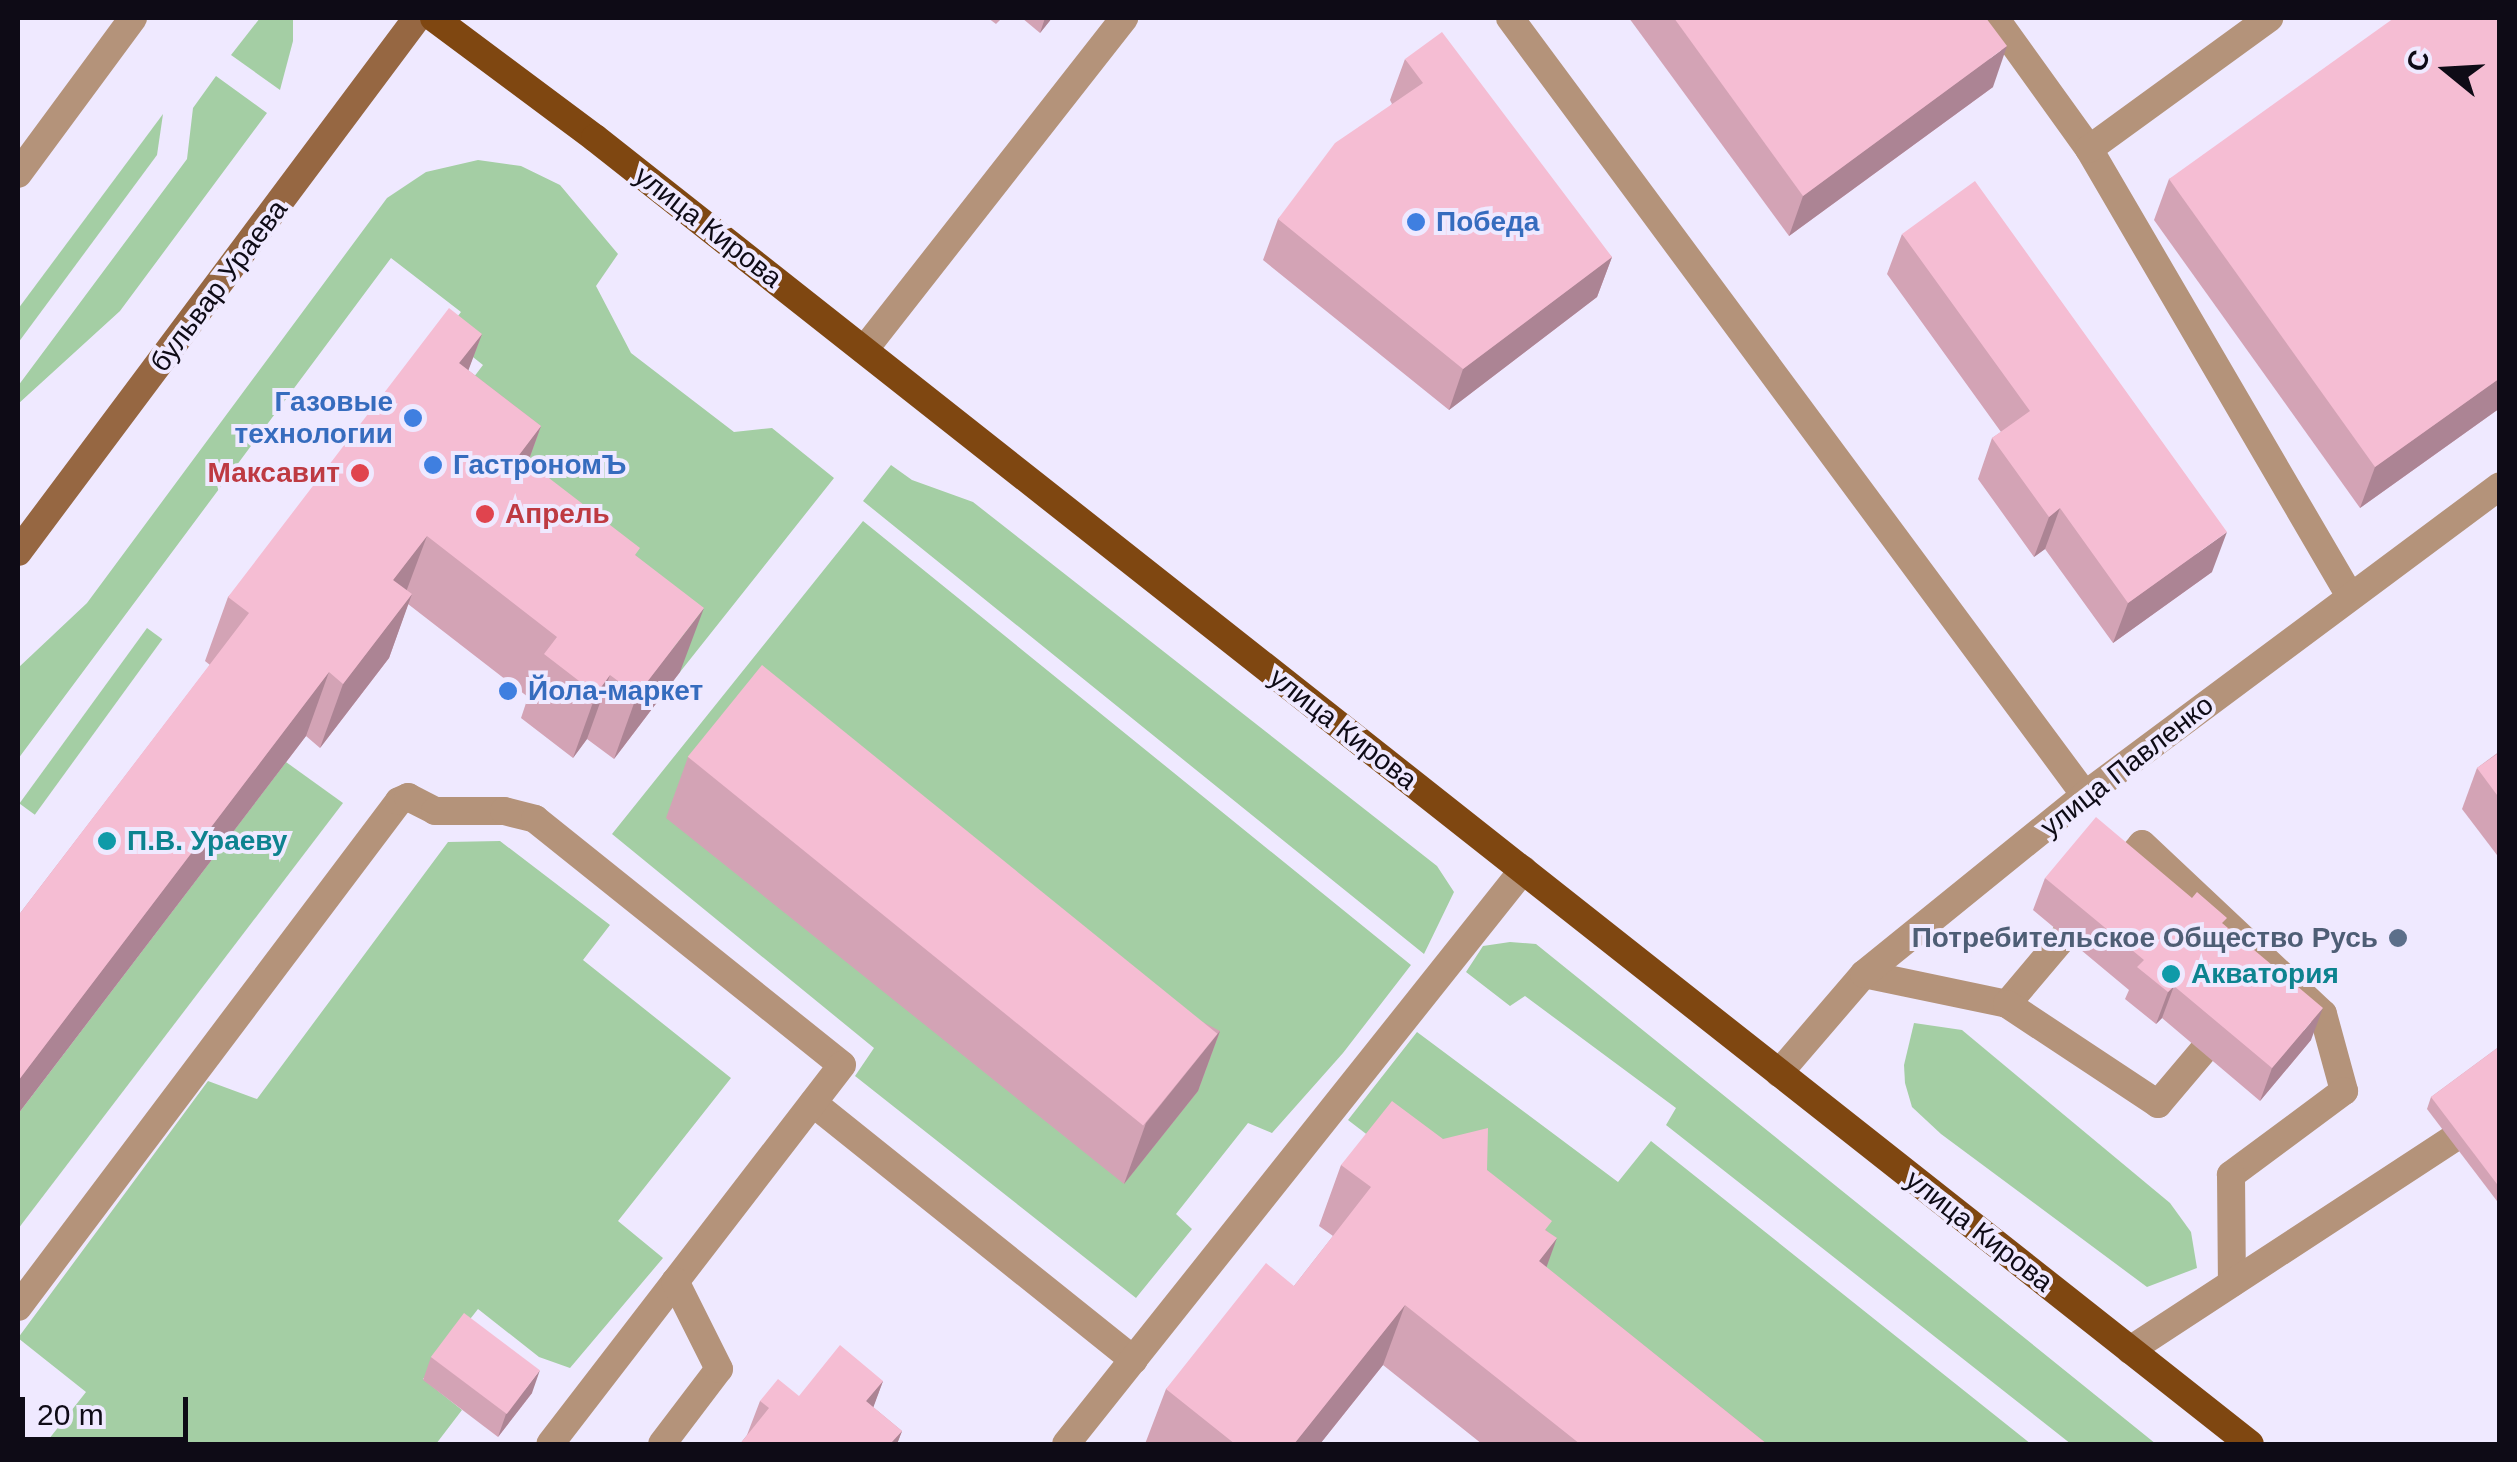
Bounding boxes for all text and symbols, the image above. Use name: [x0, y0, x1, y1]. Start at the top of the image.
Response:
north arrow: [2397, 20, 2497, 120]
text: С: [2400, 46, 2436, 75]
street label: улица Кирова: [628, 159, 788, 295]
street label: бульвар Ураева: [143, 193, 295, 379]
place label: Победа: [1436, 205, 1539, 239]
marker: Победа: [1405, 211, 1427, 233]
place label: Газовые технологии: [235, 385, 393, 451]
marker: Газовые технологии: [402, 407, 424, 429]
place label: ГастрономЪ: [453, 448, 626, 482]
marker: ГастрономЪ: [422, 454, 444, 476]
place label: Максавит: [207, 456, 340, 490]
marker: Максавит: [349, 462, 371, 484]
place label: Апрель: [505, 497, 610, 531]
marker: Апрель: [474, 503, 496, 525]
street label: улица Кирова: [1263, 661, 1423, 797]
place label: Йола-маркет: [528, 674, 703, 708]
marker: Йола-маркет: [497, 680, 519, 702]
street label: улица Павленко: [2034, 688, 2220, 844]
place label: П.В. Ураеву: [127, 824, 287, 858]
marker: П.В. Ураеву: [96, 830, 118, 852]
place label: Потребительское Общество Русь: [1912, 921, 2378, 955]
marker: Потребительское Общество Русь: [2387, 927, 2409, 949]
place label: Акватория: [2191, 957, 2339, 991]
marker: Акватория: [2160, 963, 2182, 985]
street label: улица Кирова: [1899, 1163, 2059, 1299]
scale bar: [25, 1377, 192, 1439]
text: 20 m: [37, 1398, 104, 1431]

